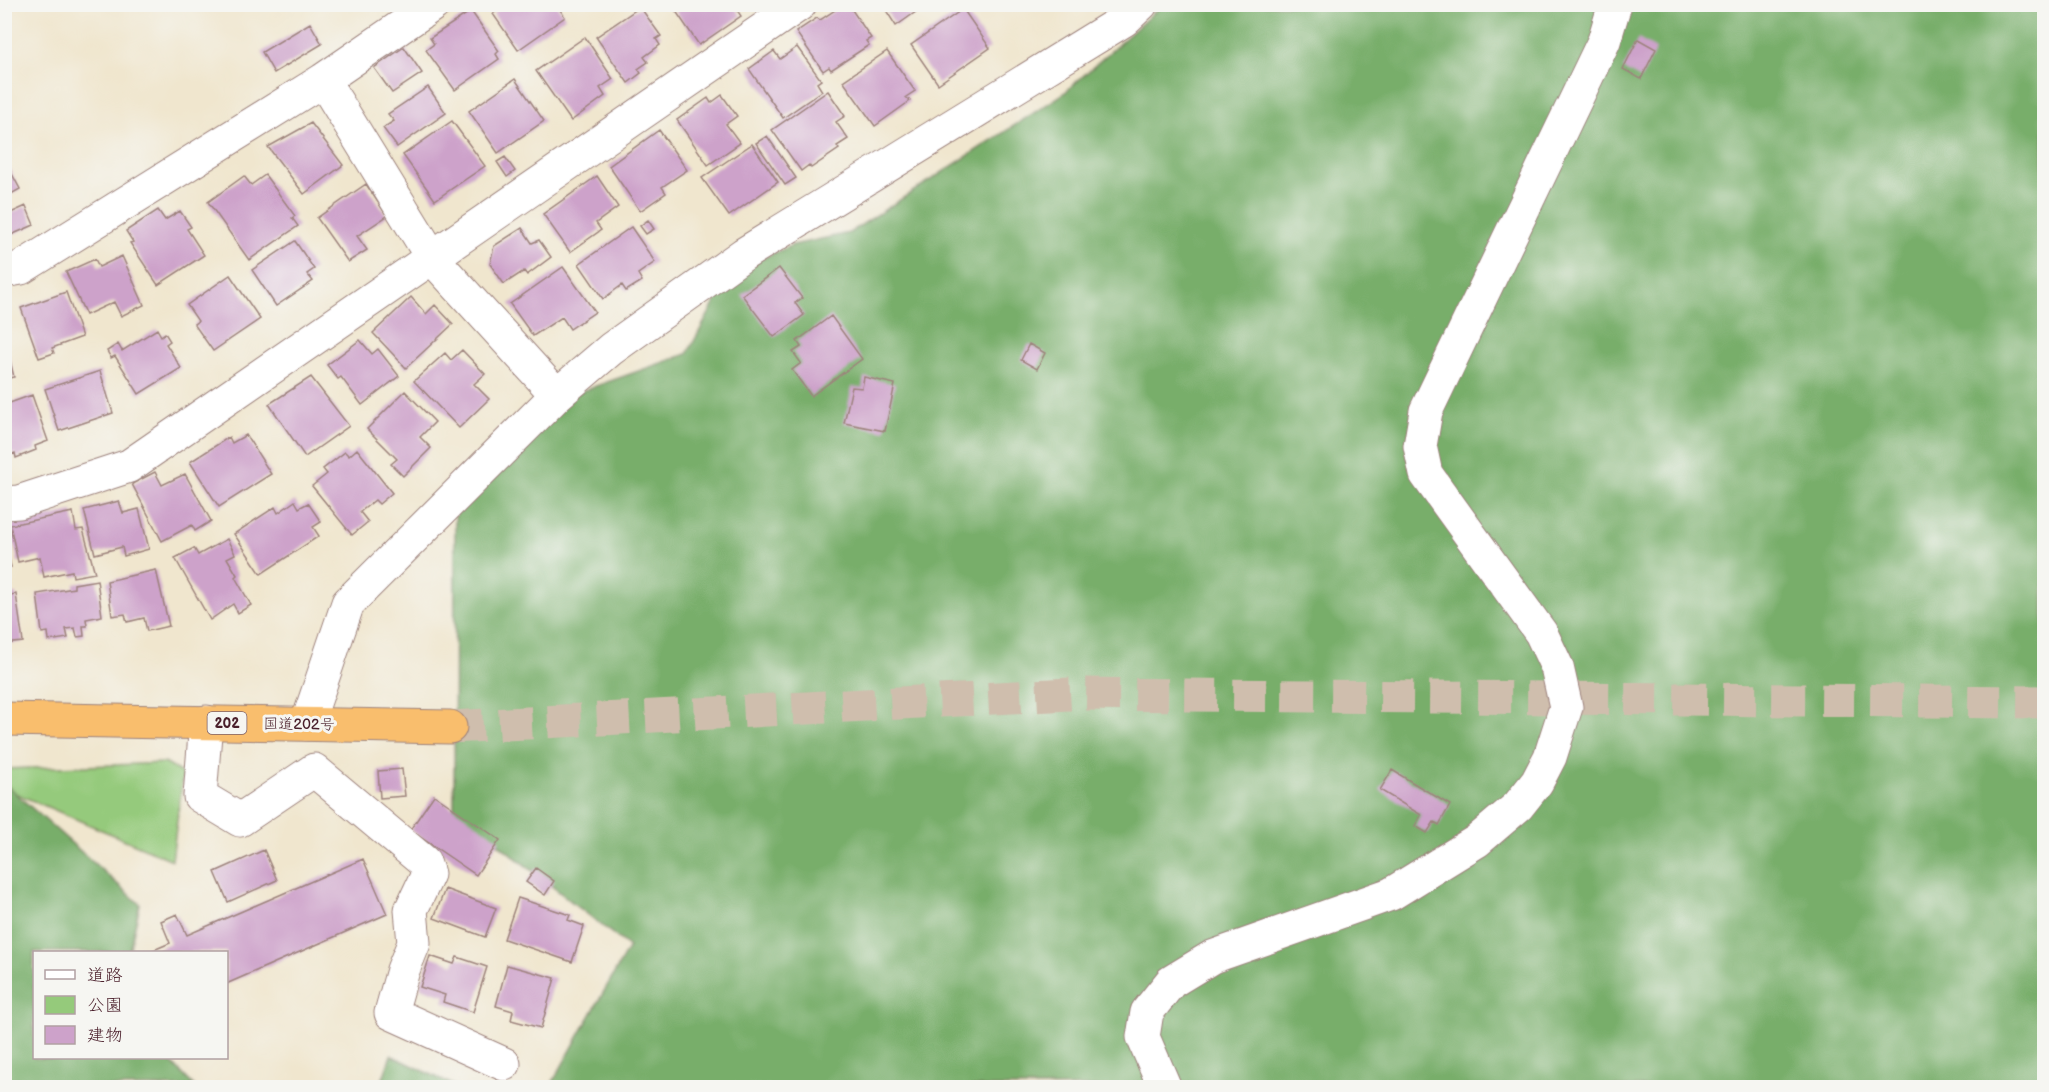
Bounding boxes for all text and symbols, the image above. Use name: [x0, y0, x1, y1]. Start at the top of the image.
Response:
road number: 202: [208, 712, 246, 734]
street label: 国道202号: [263, 714, 335, 735]
legend: [33, 951, 228, 1059]
text: 道路: [87, 965, 123, 986]
text: 公園: [87, 995, 123, 1016]
text: 建物: [87, 1025, 123, 1046]

